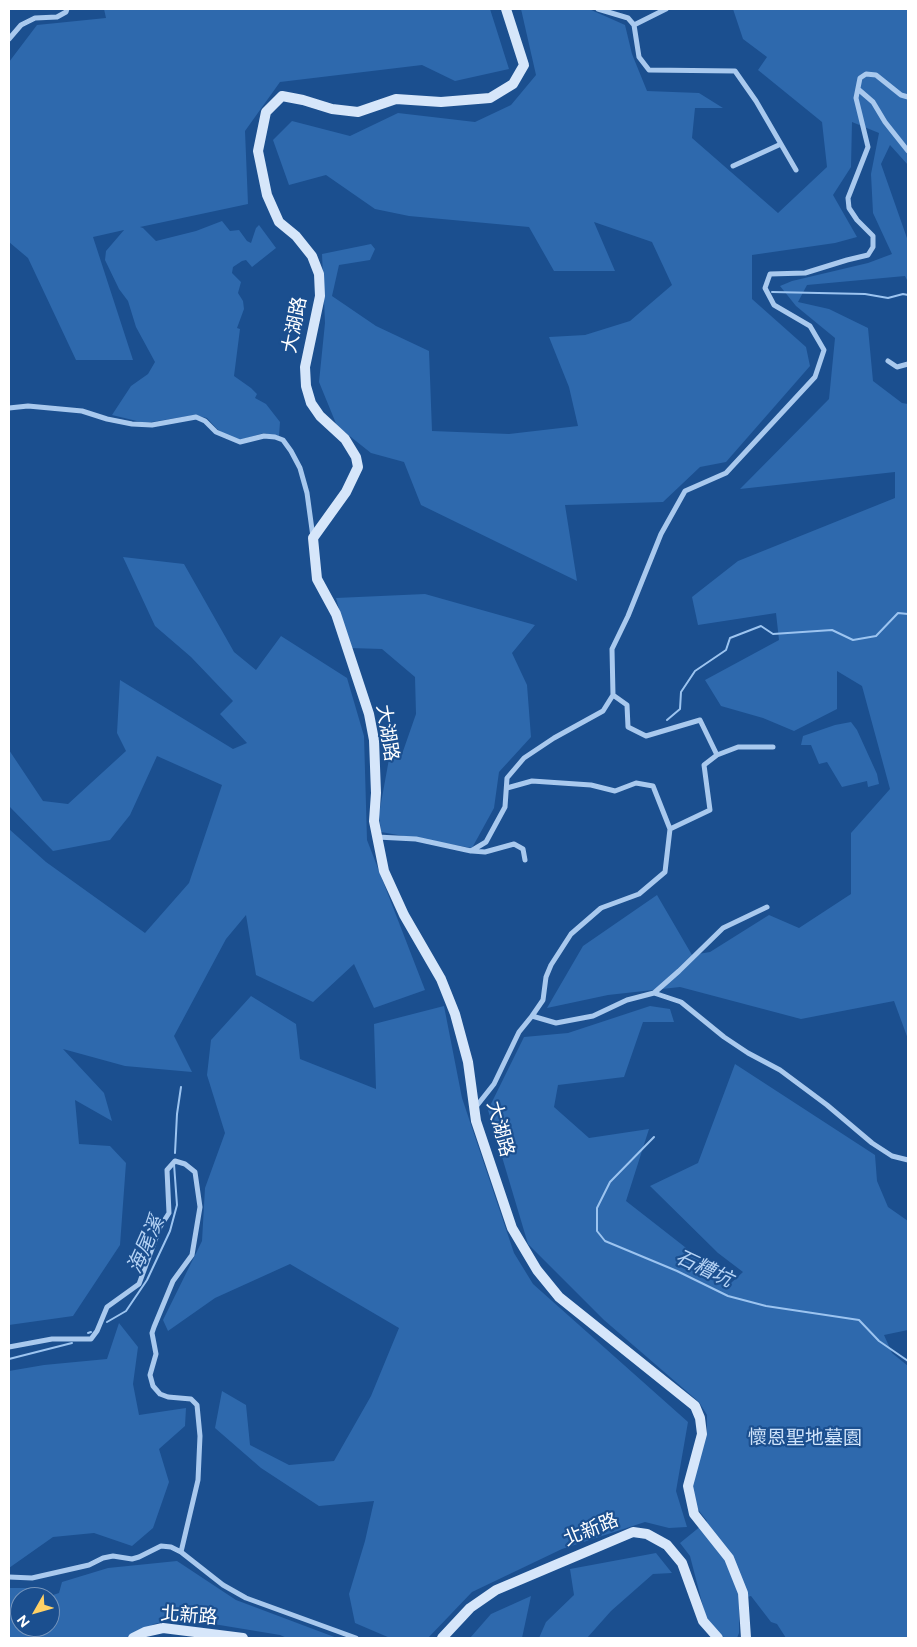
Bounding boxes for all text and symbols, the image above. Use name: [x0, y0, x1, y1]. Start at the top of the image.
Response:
street label: 大湖路: [278, 295, 312, 355]
street label: 大湖路: [371, 703, 403, 763]
street label: 大湖路: [482, 1099, 518, 1159]
water label: 海尾溪: [123, 1213, 169, 1277]
water label: 石糟坑: [672, 1245, 736, 1293]
park label: 懷恩聖地墓園: [748, 1427, 862, 1449]
street label: 北新路: [560, 1509, 622, 1551]
north arrow: [10, 1587, 60, 1637]
street label: 北新路: [160, 1603, 218, 1629]
text: N: [14, 1611, 34, 1630]

